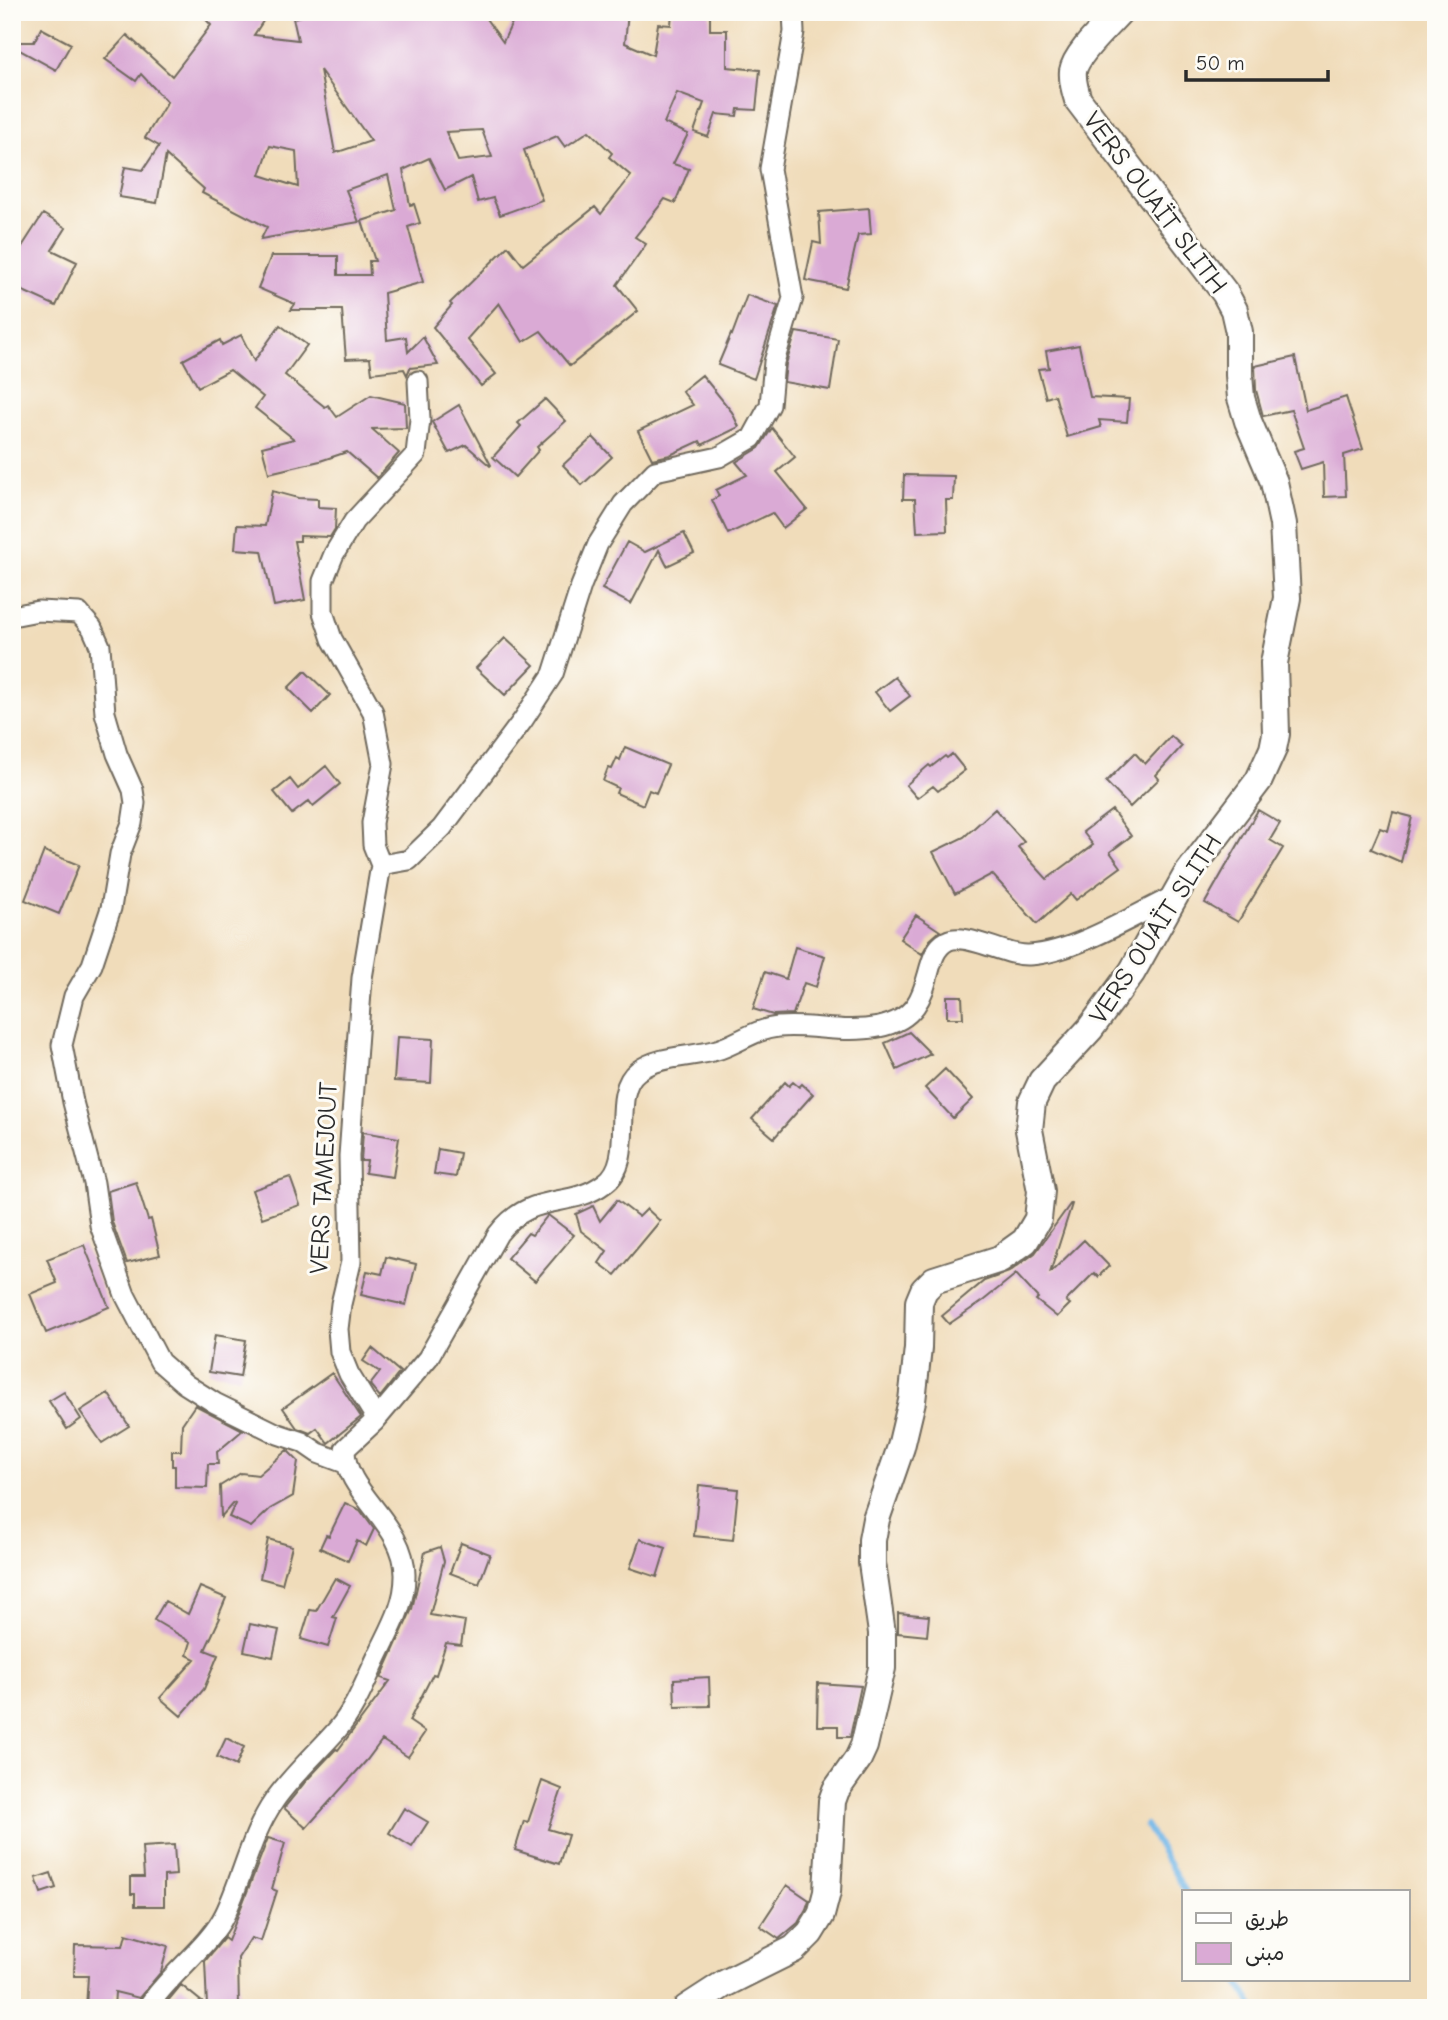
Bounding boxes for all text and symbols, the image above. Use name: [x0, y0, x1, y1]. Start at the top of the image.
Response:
scale bar: [1186, 38, 1327, 82]
text: 50 m: [1196, 51, 1245, 75]
street label: VERS OUAÏT SLITH: [1077, 106, 1233, 300]
street label: VERS OUAÏT SLITH: [1084, 829, 1228, 1029]
street label: VERS TAMEJOUT: [304, 1081, 344, 1275]
legend: [1182, 1890, 1410, 1982]
text: طريق: [1245, 1907, 1289, 1931]
text: مبنى: [1245, 1941, 1284, 1967]

